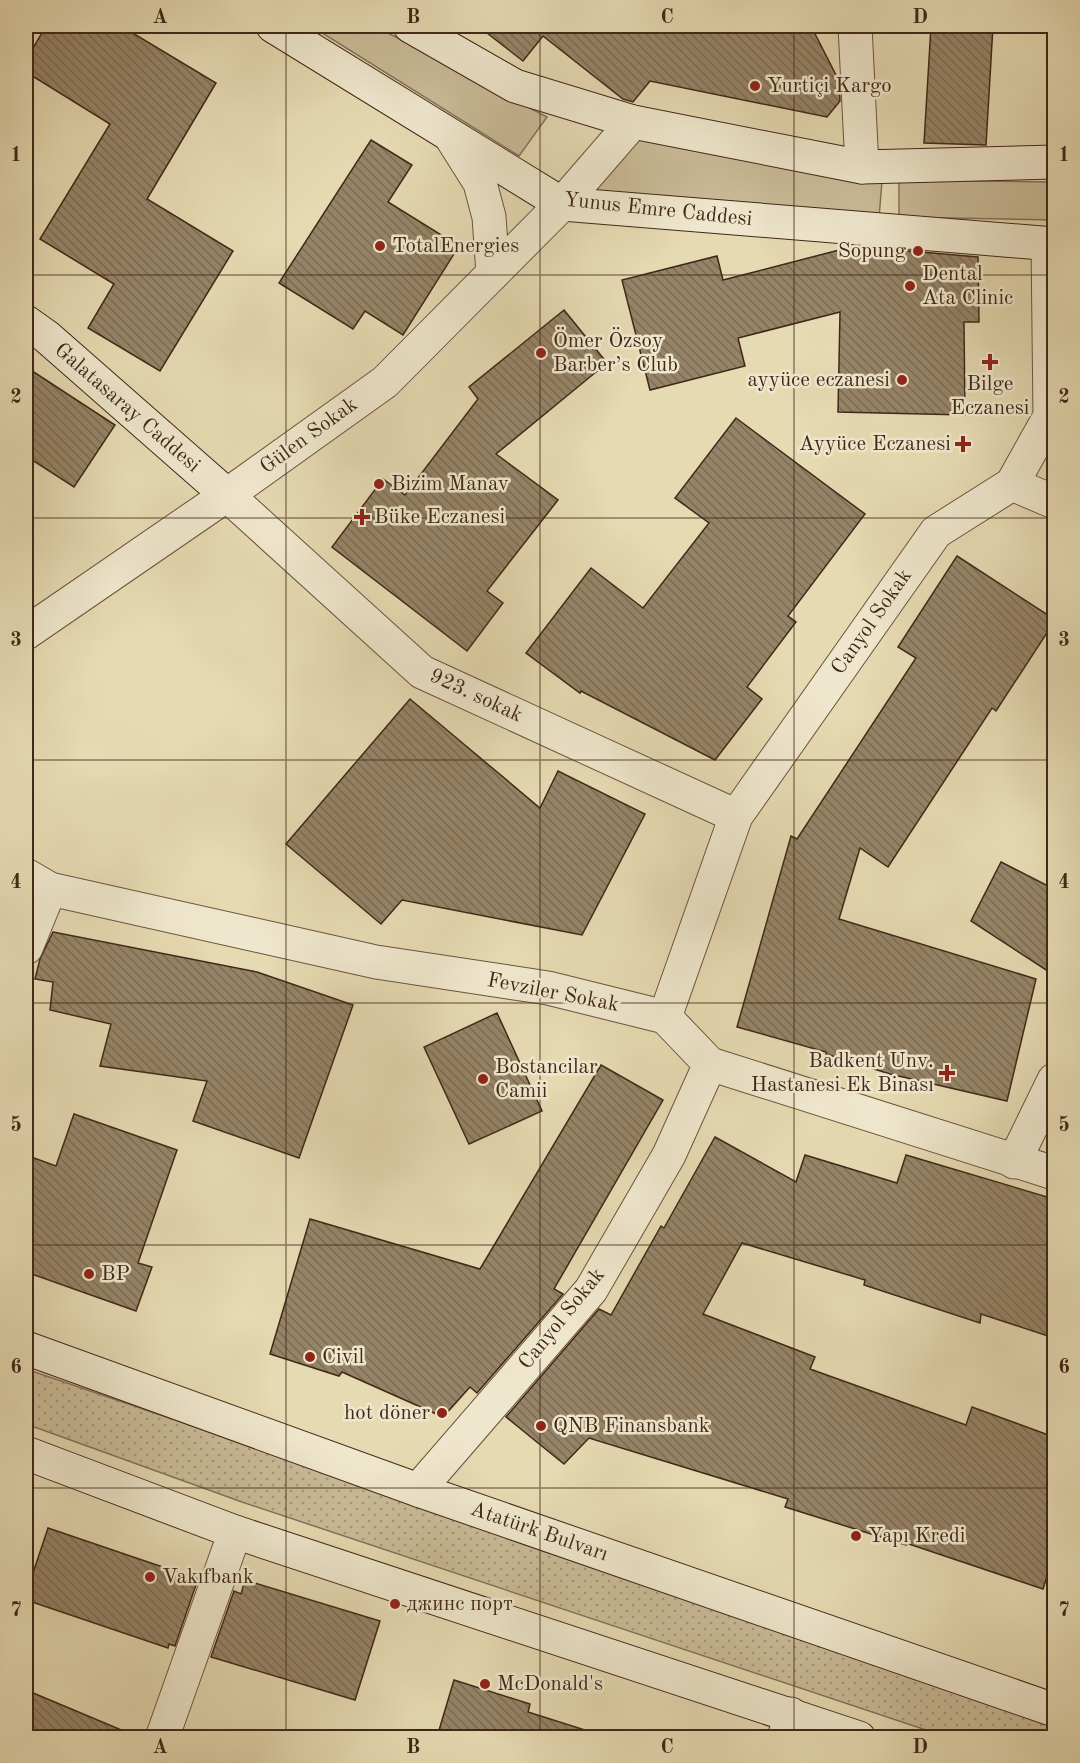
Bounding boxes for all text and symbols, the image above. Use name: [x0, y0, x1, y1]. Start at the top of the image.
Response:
text: A: [152, 8, 168, 28]
text: B: [406, 8, 420, 28]
text: C: [660, 8, 674, 28]
text: D: [912, 8, 928, 28]
place label: Yurtiçi Kargo: [767, 76, 892, 97]
marker: Yurtiçi Kargo: [748, 79, 762, 93]
text: 1: [10, 146, 22, 166]
text: 1: [1058, 146, 1070, 166]
street label: Yunus Emre Caddesi: [563, 190, 753, 230]
place label: TotalEnergies: [392, 236, 519, 257]
marker: TotalEnergies: [373, 239, 387, 253]
place label: Sopung: [838, 241, 907, 262]
marker: Sopung: [911, 244, 925, 258]
place label: Dental Ata Clinic: [922, 264, 1013, 309]
marker: Dental Ata Clinic: [903, 279, 917, 293]
place label: Ömer Özsoy Barber’s Club: [553, 327, 678, 376]
street label: Galatasaray Caddesi: [50, 339, 204, 477]
marker: Ömer Özsoy Barber’s Club: [534, 346, 548, 360]
marker: Bilge Eczanesi: [983, 355, 997, 369]
place label: ayyüce eczanesi: [748, 370, 890, 391]
marker: ayyüce eczanesi: [895, 373, 909, 387]
place label: Bilge Eczanesi: [950, 374, 1030, 419]
text: 2: [10, 388, 22, 408]
text: 2: [1058, 388, 1070, 408]
street label: Gülen Sokak: [256, 394, 362, 478]
place label: Ayyüce Eczanesi: [799, 434, 951, 455]
marker: Ayyüce Eczanesi: [956, 437, 970, 451]
place label: Bizim Manav: [391, 474, 509, 495]
marker: Bizim Manav: [372, 477, 386, 491]
place label: Büke Eczanesi: [374, 507, 505, 528]
marker: Büke Eczanesi: [355, 510, 369, 524]
street label: Canyol Sokak: [828, 565, 916, 679]
text: 3: [10, 631, 22, 651]
text: 3: [1058, 631, 1070, 651]
street label: 923. sokak: [426, 665, 526, 727]
text: 4: [10, 873, 22, 893]
text: 4: [1058, 873, 1070, 893]
street label: Fevziler Sokak: [485, 970, 621, 1016]
place label: Badkent Unv. Hastanesi Ek Binası: [751, 1051, 934, 1096]
place label: Bostancilar Camii: [495, 1057, 598, 1102]
marker: Badkent Unv. Hastanesi Ek Binası: [938, 1064, 956, 1082]
marker: Bostancilar Camii: [476, 1072, 490, 1086]
text: 5: [10, 1115, 22, 1136]
text: 5: [1058, 1115, 1070, 1136]
place label: BP: [101, 1264, 130, 1285]
street label: Canyol Sokak: [515, 1264, 609, 1374]
marker: BP: [82, 1267, 96, 1281]
place label: Civil: [322, 1347, 365, 1368]
marker: Civil: [303, 1350, 317, 1364]
text: 6: [10, 1358, 22, 1378]
text: 6: [1058, 1358, 1070, 1378]
place label: hot döner: [344, 1403, 430, 1424]
marker: hot döner: [435, 1406, 449, 1420]
place label: QNB Finansbank: [553, 1416, 710, 1437]
marker: QNB Finansbank: [534, 1419, 548, 1433]
street label: Atatürk Bulvarı: [467, 1499, 611, 1565]
place label: Yapı Kredi: [868, 1526, 966, 1547]
marker: Yapı Kredi: [849, 1529, 863, 1543]
place label: Vakıfbank: [162, 1567, 254, 1588]
marker: Vakıfbank: [143, 1570, 157, 1584]
place label: джинс порт: [407, 1594, 513, 1615]
marker: джинс порт: [388, 1597, 402, 1611]
text: 7: [10, 1601, 22, 1621]
text: 7: [1058, 1601, 1070, 1621]
place label: McDonald's: [497, 1674, 603, 1695]
marker: McDonald's: [478, 1677, 492, 1691]
text: A: [152, 1738, 168, 1758]
text: B: [406, 1738, 420, 1758]
text: C: [660, 1738, 674, 1758]
text: D: [912, 1738, 928, 1758]

